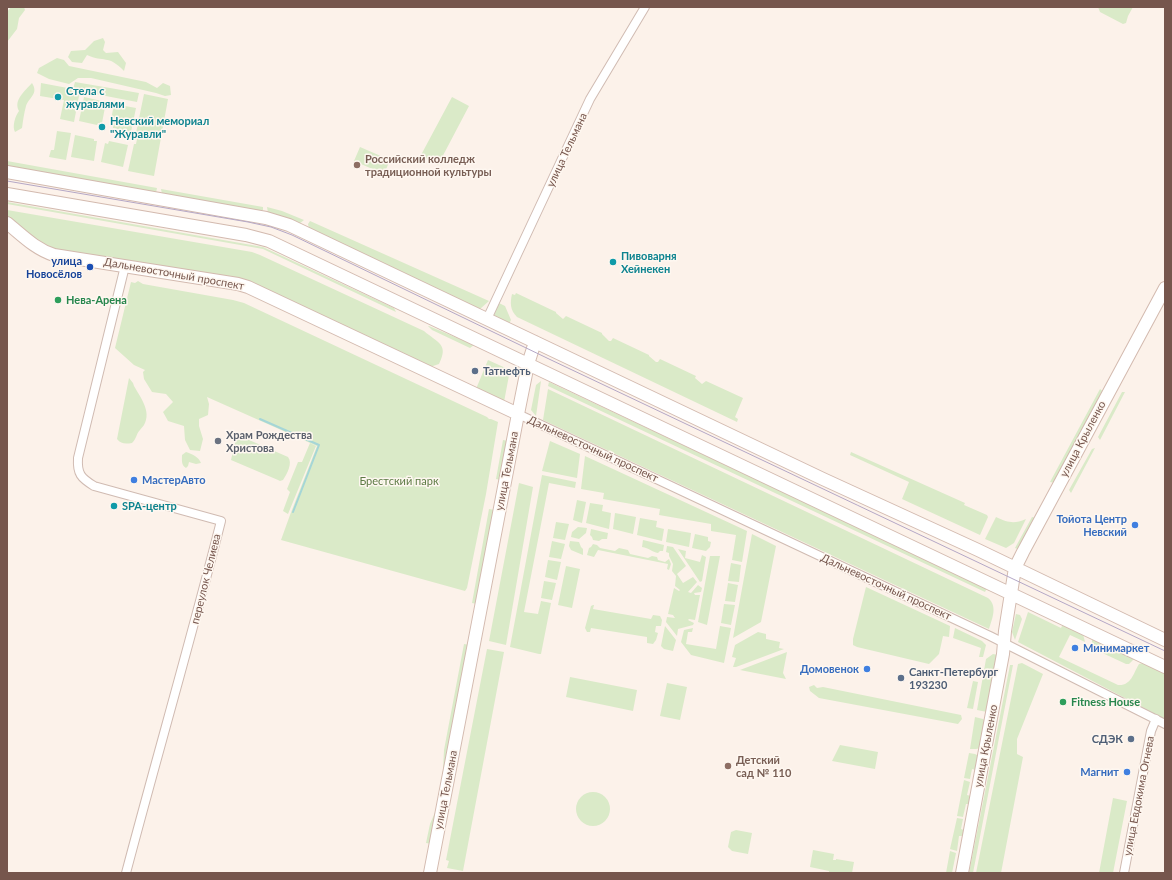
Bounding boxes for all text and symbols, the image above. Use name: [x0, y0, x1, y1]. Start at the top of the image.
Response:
place label: Стела с журавлями: [66, 84, 125, 110]
marker: Стела с журавлями: [53, 92, 63, 102]
street label: улица Тельмана: [544, 111, 590, 189]
place label: Невский мемориал "Журавли": [110, 114, 209, 140]
marker: Невский мемориал "Журавли": [97, 122, 107, 132]
place label: Российский колледж традиционной культуры: [365, 152, 492, 178]
marker: Российский колледж традиционной культуры: [352, 160, 362, 170]
place label: Пивоварня Хейнекен: [621, 249, 677, 275]
place label: улица Новосёлов: [26, 254, 82, 280]
street label: Дальневосточный проспект: [103, 255, 245, 293]
marker: Пивоварня Хейнекен: [608, 257, 618, 267]
marker: улица Новосёлов: [85, 262, 95, 272]
place label: Нева-Арена: [66, 293, 127, 307]
marker: Нева-Арена: [53, 295, 63, 305]
place label: Татнефть: [483, 364, 531, 378]
marker: Татнефть: [470, 366, 480, 376]
street label: улица Крыленко: [1057, 399, 1109, 479]
street label: Дальневосточный проспект: [526, 413, 660, 485]
place label: Храм Рождества Христова: [226, 428, 312, 454]
street label: улица Тельмана: [493, 430, 521, 512]
marker: Храм Рождества Христова: [213, 436, 223, 446]
place label: МастерАвто: [142, 473, 206, 487]
park label: Брестский парк: [359, 474, 439, 488]
marker: МастерАвто: [129, 475, 139, 485]
place label: SPA-центр: [122, 499, 177, 513]
marker: SPA-центр: [109, 501, 119, 511]
place label: Тойота Центр Невский: [1056, 512, 1127, 538]
marker: Тойота Центр Невский: [1130, 520, 1140, 530]
street label: переулок Челиева: [188, 532, 224, 626]
street label: Дальневосточный проспект: [819, 551, 953, 623]
place label: Минимаркет: [1083, 641, 1149, 655]
marker: Минимаркет: [1070, 643, 1080, 653]
place label: Домовенок: [800, 662, 859, 676]
marker: Домовенок: [862, 664, 872, 674]
place label: Санкт-Петербург 193230: [909, 665, 998, 691]
marker: Санкт-Петербург 193230: [896, 673, 906, 683]
place label: Fitness House: [1071, 695, 1140, 709]
marker: Fitness House: [1058, 697, 1068, 707]
street label: улица Крыленко: [971, 703, 1001, 789]
place label: СДЭК: [1092, 732, 1123, 746]
marker: СДЭК: [1126, 734, 1136, 744]
street label: улица Евдокима Огнева: [1121, 735, 1157, 857]
street label: улица Тельмана: [432, 749, 460, 831]
place label: Детский сад № 110: [736, 753, 791, 779]
marker: Детский сад № 110: [723, 761, 733, 771]
place label: Магнит: [1080, 765, 1119, 779]
marker: Магнит: [1122, 767, 1132, 777]

